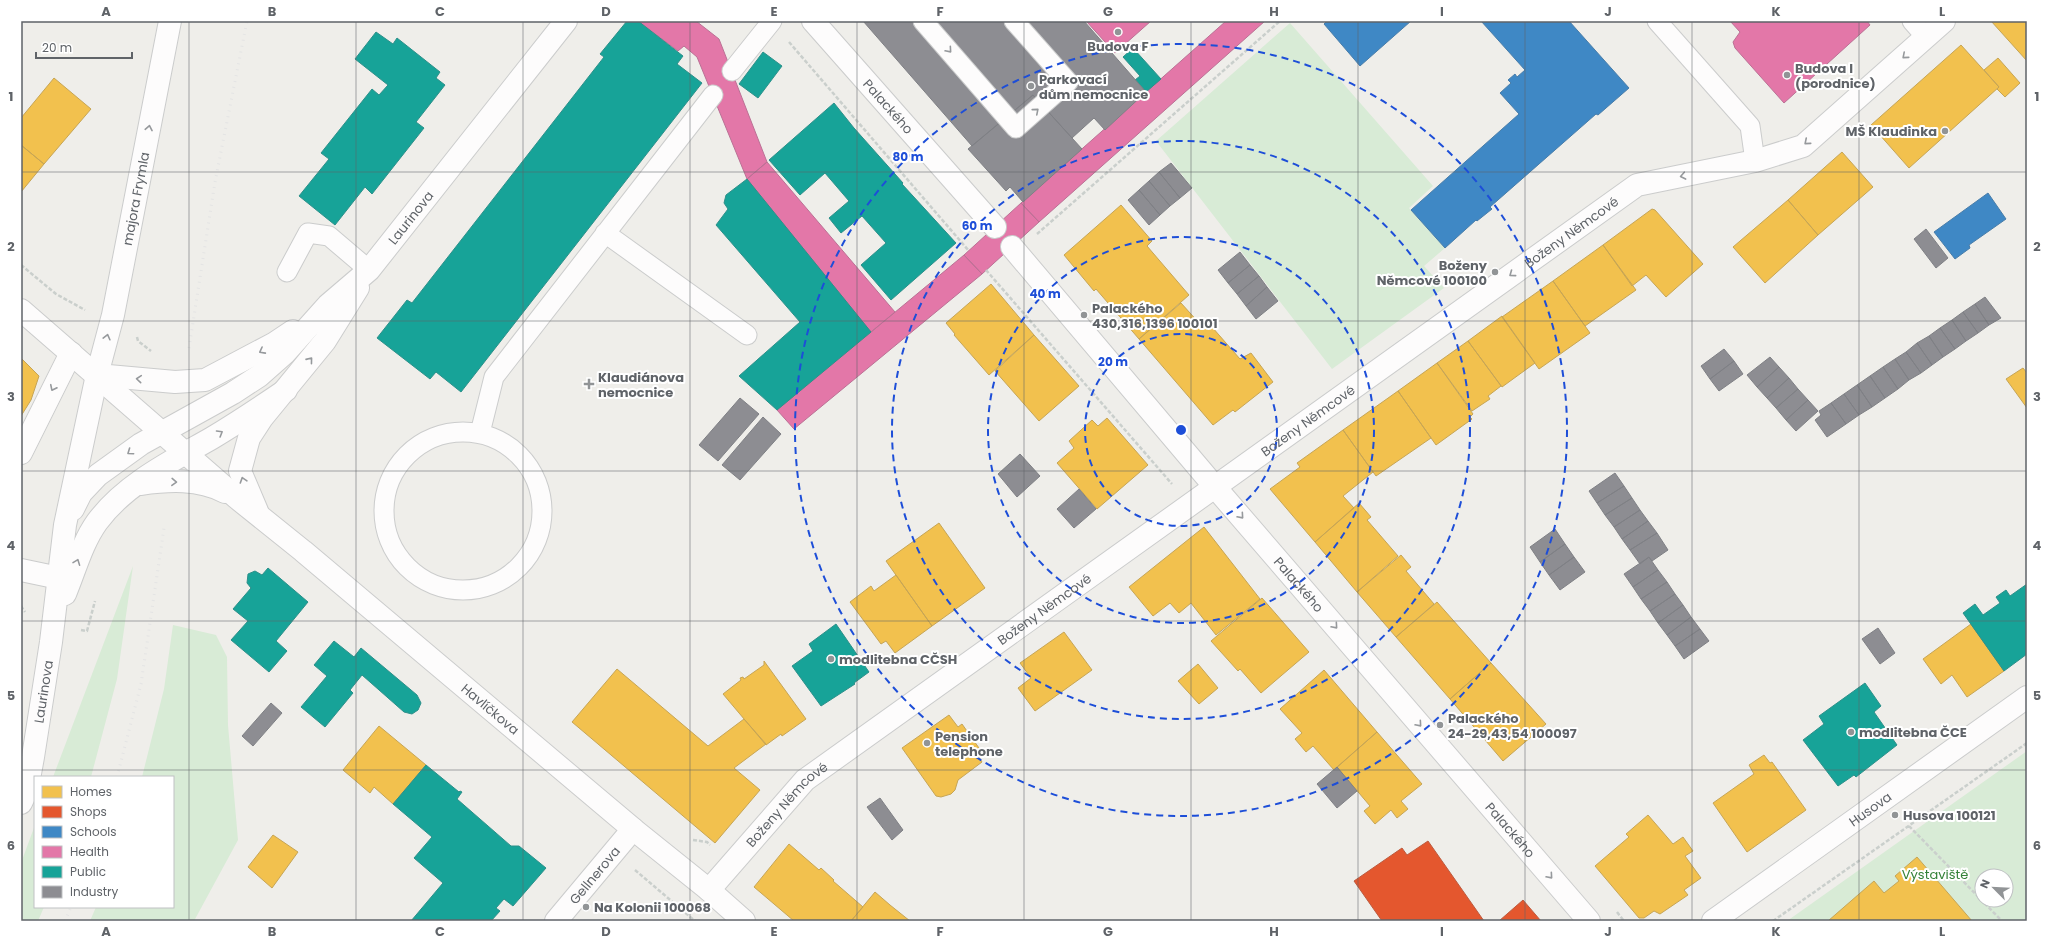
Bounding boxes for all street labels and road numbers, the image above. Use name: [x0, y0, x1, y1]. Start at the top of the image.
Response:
street label: Palackého: [859, 75, 918, 138]
street label: majora Frymla: [117, 150, 154, 247]
street label: Laurinova: [383, 187, 438, 248]
street label: Boženy Němcové: [1520, 192, 1622, 272]
street label: Boženy Němcové: [1257, 380, 1359, 461]
street label: Palackého: [1270, 553, 1328, 616]
street label: Boženy Němcové: [993, 569, 1095, 649]
street label: Laurinova: [29, 659, 58, 725]
street label: Havlíčkova: [457, 679, 523, 739]
street label: Boženy Němcové: [741, 757, 832, 851]
street label: Husova: [1845, 787, 1895, 831]
street label: Palackého: [1481, 798, 1540, 862]
street label: Gellnerova: [565, 842, 624, 908]

